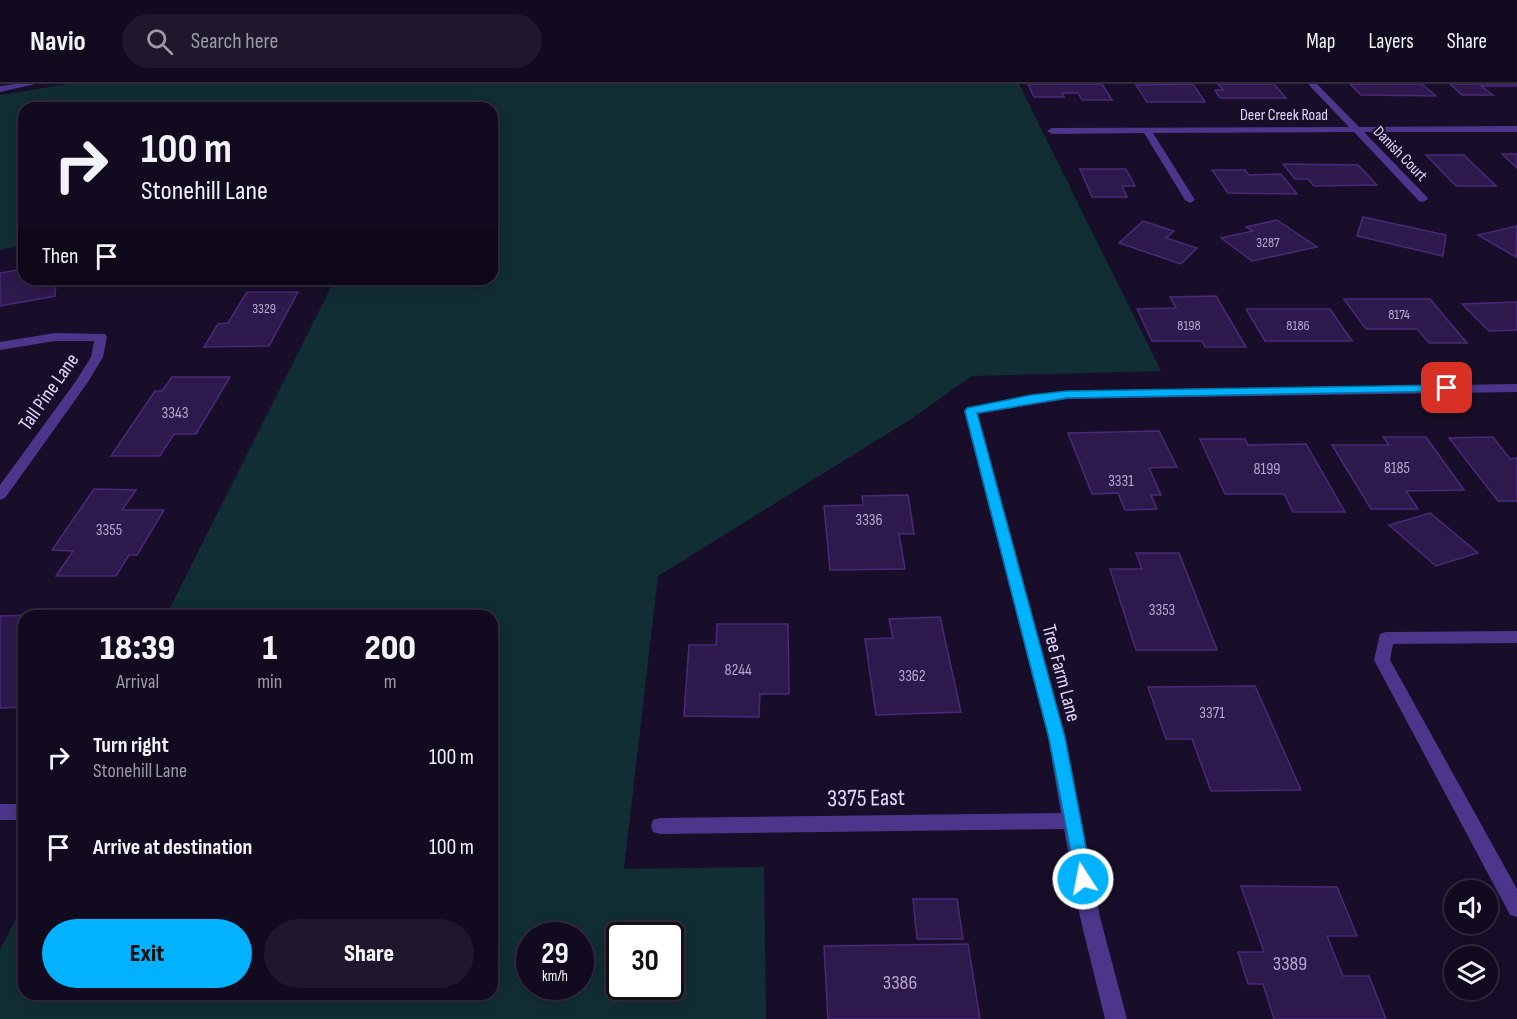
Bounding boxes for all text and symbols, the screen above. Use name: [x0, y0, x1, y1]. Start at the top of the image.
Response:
search box: [122, 14, 542, 68]
text: Navio: [30, 25, 86, 58]
icon: search: [143, 25, 176, 58]
text: Search here: [191, 28, 278, 55]
text: Map: [1306, 29, 1335, 54]
text: Layers: [1368, 29, 1414, 54]
text: Share: [1447, 29, 1487, 54]
street label: Deer Creek Road: [1240, 106, 1328, 125]
street label: Danish Court: [1369, 122, 1431, 186]
text: 100 m: [141, 124, 232, 175]
icon: right: [42, 126, 120, 204]
text: Stonehill Lane: [141, 175, 268, 207]
house number: 3287: [1256, 234, 1280, 251]
icon: arrive: [90, 240, 123, 273]
text: Then: [42, 243, 78, 270]
house number: 3329: [252, 300, 276, 317]
house number: 8174: [1388, 306, 1410, 323]
house number: 8198: [1177, 317, 1201, 334]
house number: 8186: [1286, 317, 1310, 334]
street label: Tall Pine Lane: [14, 349, 84, 435]
pin: [1421, 362, 1472, 413]
icon: arrive: [1430, 371, 1463, 404]
house number: 3343: [162, 404, 188, 423]
house number: 8185: [1384, 459, 1410, 478]
house number: 8199: [1254, 460, 1280, 479]
house number: 3331: [1108, 472, 1134, 491]
house number: 3336: [855, 511, 883, 530]
house number: 3355: [96, 521, 122, 540]
house number: 3353: [1149, 601, 1175, 620]
street label: Tree Farm Lane: [1037, 622, 1085, 724]
text: 18:39: [100, 627, 175, 670]
text: 1: [262, 627, 277, 670]
text: 200: [364, 627, 416, 670]
house number: 8244: [724, 661, 752, 680]
house number: 3362: [898, 667, 926, 686]
text: Arrival: [116, 670, 159, 694]
text: min: [257, 670, 282, 694]
text: m: [384, 670, 397, 694]
house number: 3371: [1199, 704, 1225, 723]
text: Turn right: [93, 732, 169, 759]
icon: right: [42, 741, 75, 774]
text: 100 m: [429, 744, 474, 771]
text: Stonehill Lane: [93, 759, 187, 783]
street label: 3375 East: [827, 783, 905, 813]
icon: arrive: [42, 831, 75, 864]
text: Arrive at destination: [93, 834, 252, 861]
text: 100 m: [429, 834, 474, 861]
position arrow: [1051, 847, 1115, 911]
map controls: [1444, 880, 1498, 1000]
button: sound: [1444, 880, 1498, 934]
button: Exit: [42, 919, 252, 988]
button: Share: [264, 919, 474, 988]
speed limit sign: 30: [606, 922, 684, 1000]
text: 29: [541, 936, 569, 972]
button: layers: [1444, 946, 1498, 1000]
house number: 3389: [1273, 952, 1307, 976]
text: km/h: [542, 967, 568, 986]
house number: 3386: [883, 971, 917, 995]

